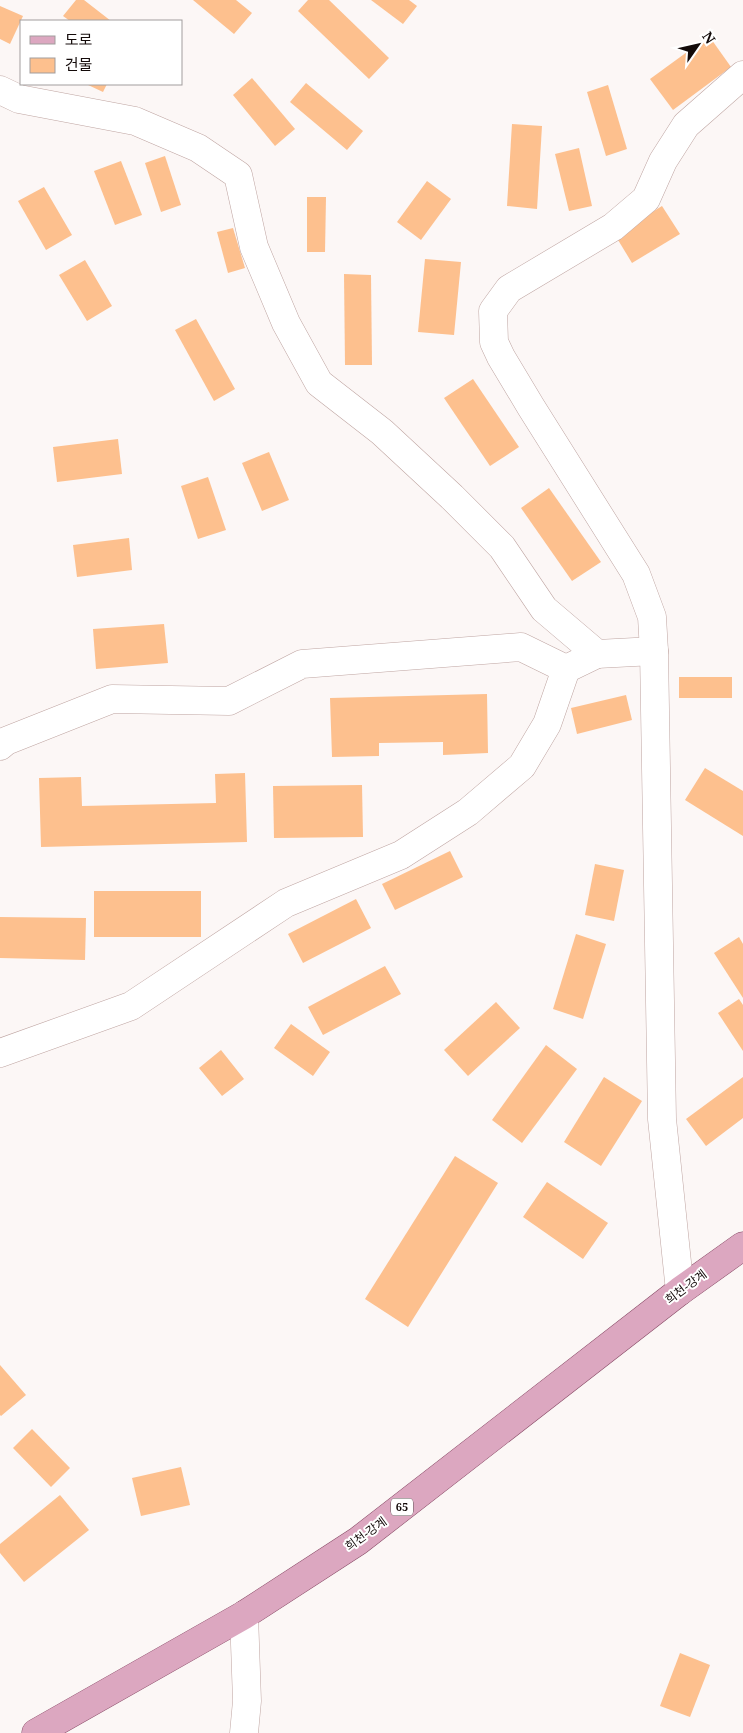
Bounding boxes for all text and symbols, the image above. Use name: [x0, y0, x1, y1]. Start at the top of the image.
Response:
legend: [20, 20, 182, 85]
north arrow: [673, 20, 723, 70]
text: N: [698, 28, 720, 47]
text: 도로: [65, 29, 93, 49]
text: 건물: [65, 54, 93, 74]
street label: 희천-강계: [661, 1265, 710, 1308]
road number: 65: [391, 1498, 413, 1515]
street label: 희천-강계: [341, 1513, 390, 1555]

